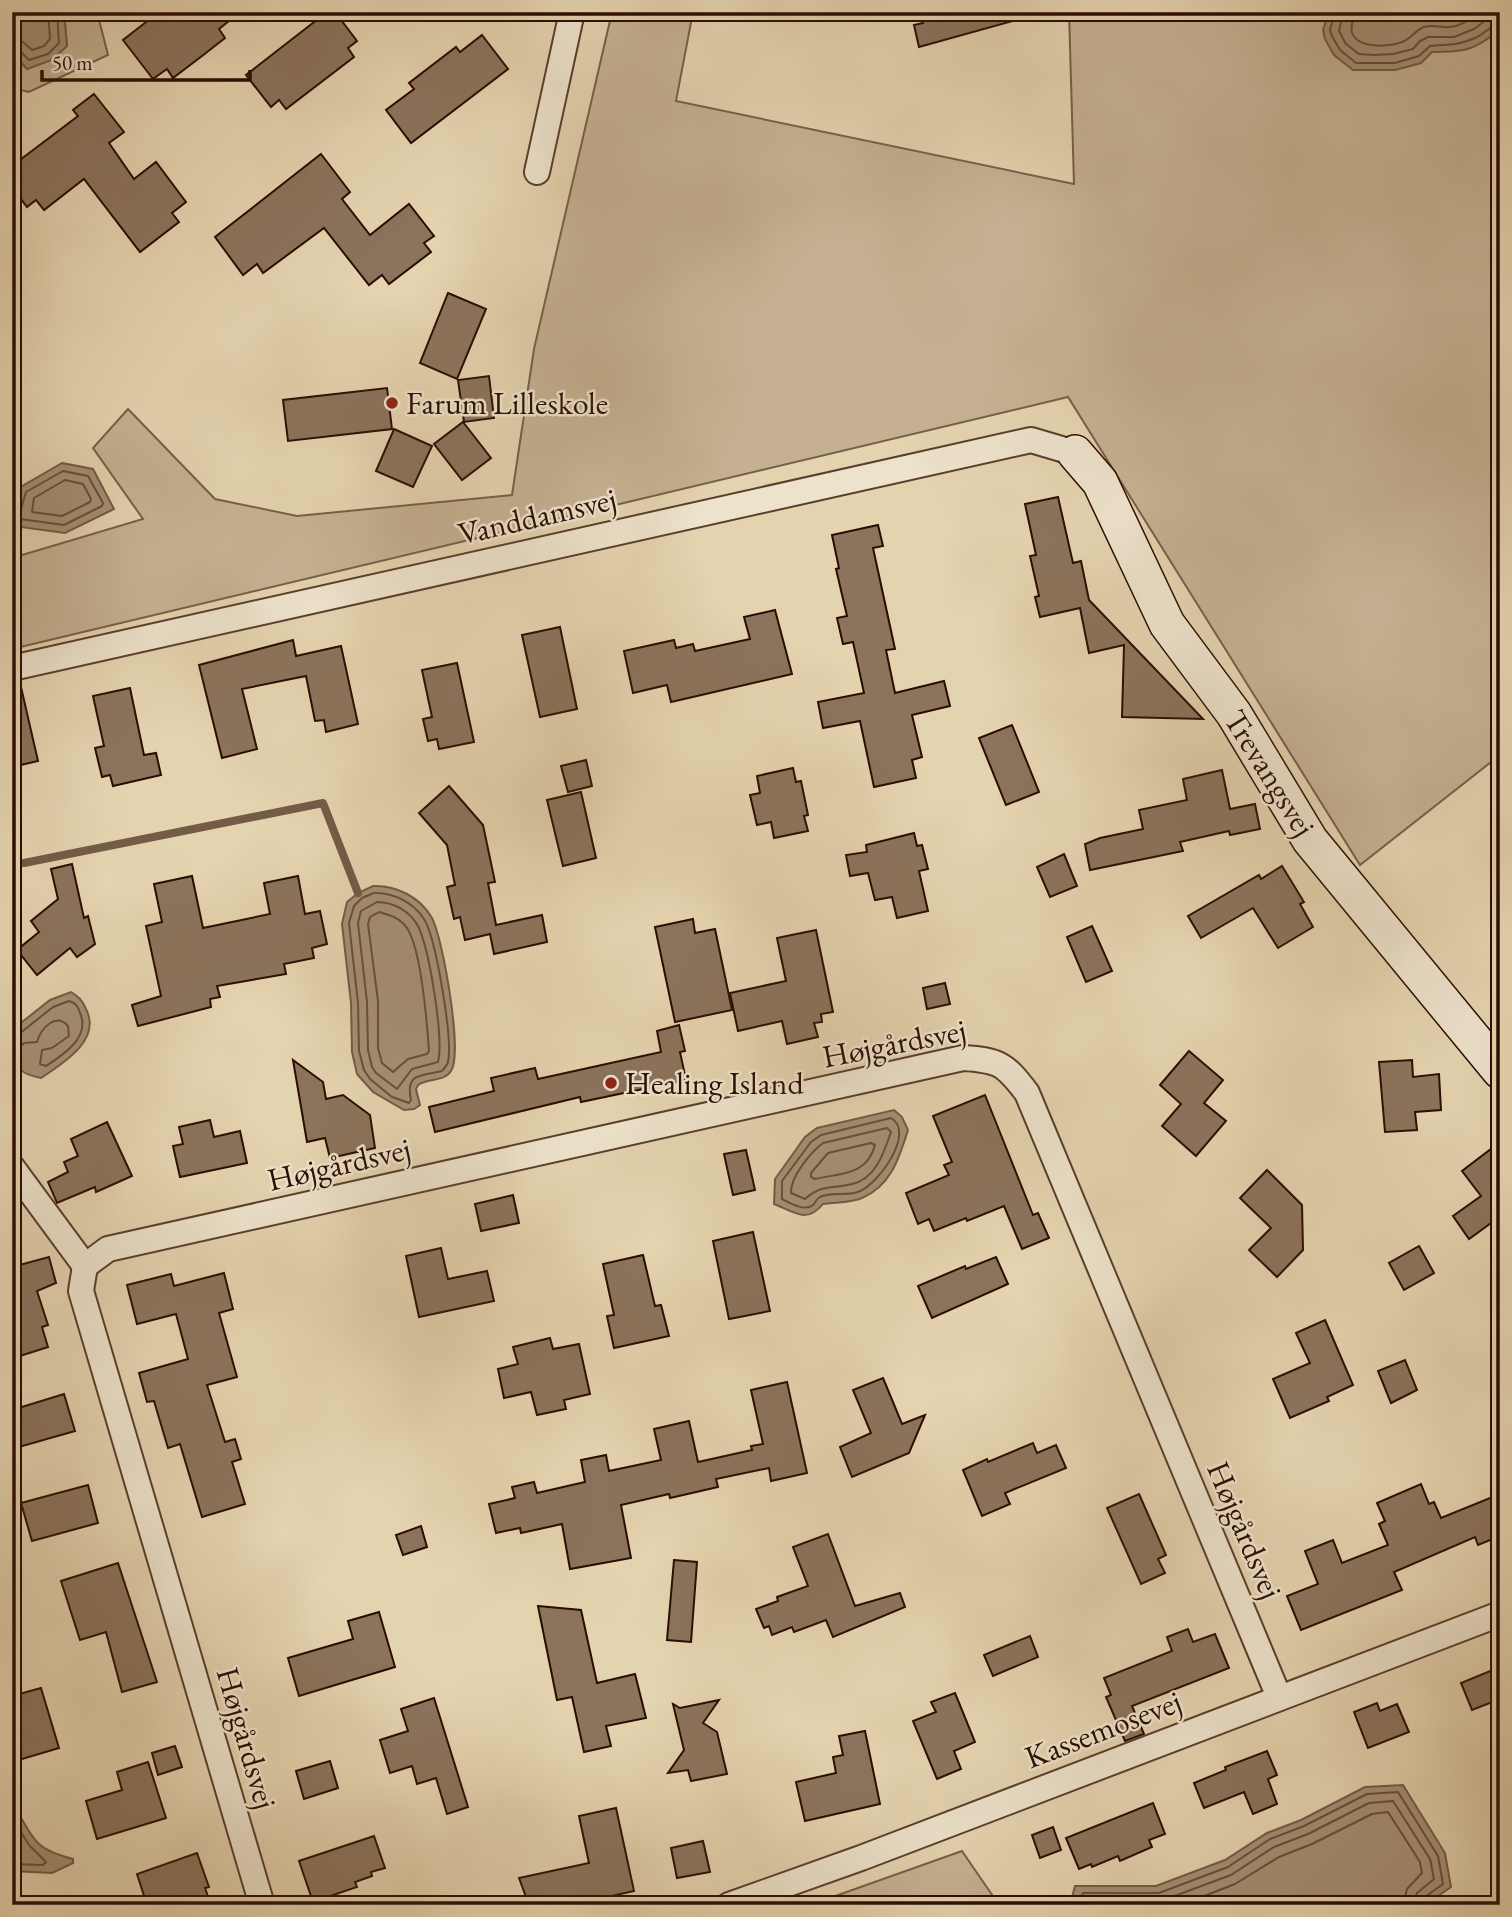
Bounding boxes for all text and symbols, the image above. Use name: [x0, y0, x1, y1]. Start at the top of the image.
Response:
scale bar: [42, 38, 250, 82]
text: 50 m: [52, 49, 93, 76]
place label: Farum Lilleskole: [406, 382, 608, 424]
marker: Farum Lilleskole: [384, 395, 400, 411]
street label: Vanddamsvej: [454, 477, 620, 555]
street label: Trevangsvej: [1215, 702, 1325, 844]
street label: Højgårdsvej: [819, 1009, 969, 1077]
place label: Healing Island: [625, 1062, 804, 1104]
marker: Healing Island: [603, 1075, 619, 1091]
street label: Højgårdsvej: [263, 1127, 415, 1201]
street label: Højgårdsvej: [1197, 1455, 1293, 1605]
street label: Højgårdsvej: [207, 1662, 287, 1814]
street label: Kassemosevej: [1019, 1680, 1187, 1778]

